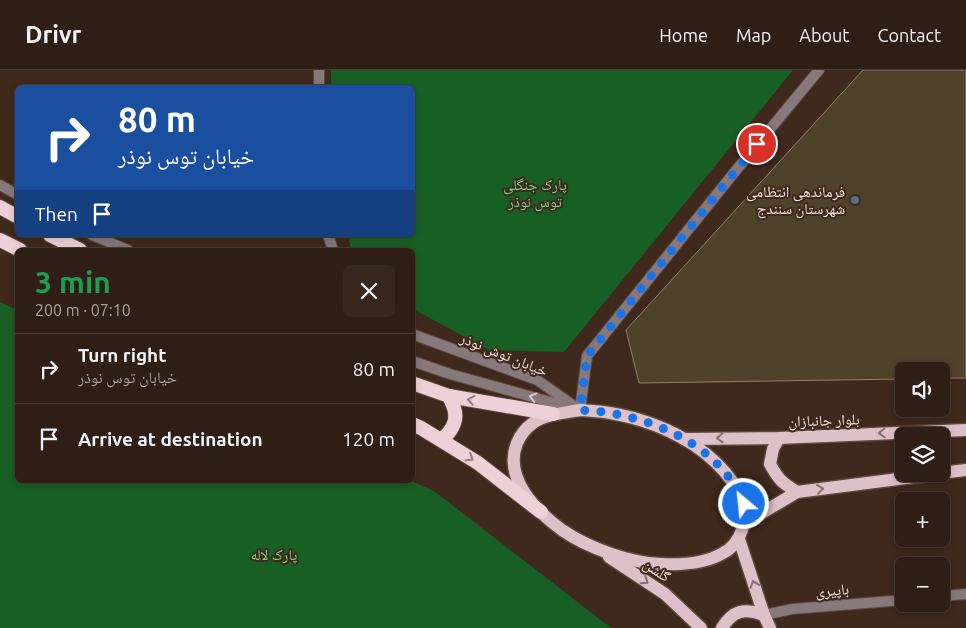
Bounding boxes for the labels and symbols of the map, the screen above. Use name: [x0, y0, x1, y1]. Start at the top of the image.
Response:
pin: [736, 123, 778, 165]
park label: پارک جنگلی توس نوذر: [503, 176, 567, 212]
place label: فرماندهی انتظامی شهرستان سنندج: [746, 183, 845, 219]
marker: فرماندهی انتظامی شهرستان سنندج: [849, 194, 861, 206]
street label: خیابان توش نوذر: [456, 328, 551, 381]
one-way arrow: [529, 393, 537, 403]
one-way arrow: [467, 395, 475, 405]
street label: بلوار جانبازان: [788, 410, 860, 432]
one-way arrow: [878, 428, 886, 439]
one-way arrow: [716, 433, 724, 444]
one-way arrow: [464, 451, 473, 461]
position arrow: [717, 477, 769, 529]
one-way arrow: [816, 484, 824, 495]
park label: پارک لاله: [251, 546, 297, 564]
street label: گلشن: [639, 555, 674, 587]
one-way arrow: [640, 575, 649, 585]
one-way arrow: [749, 580, 759, 589]
street label: باپیری: [814, 580, 850, 602]

